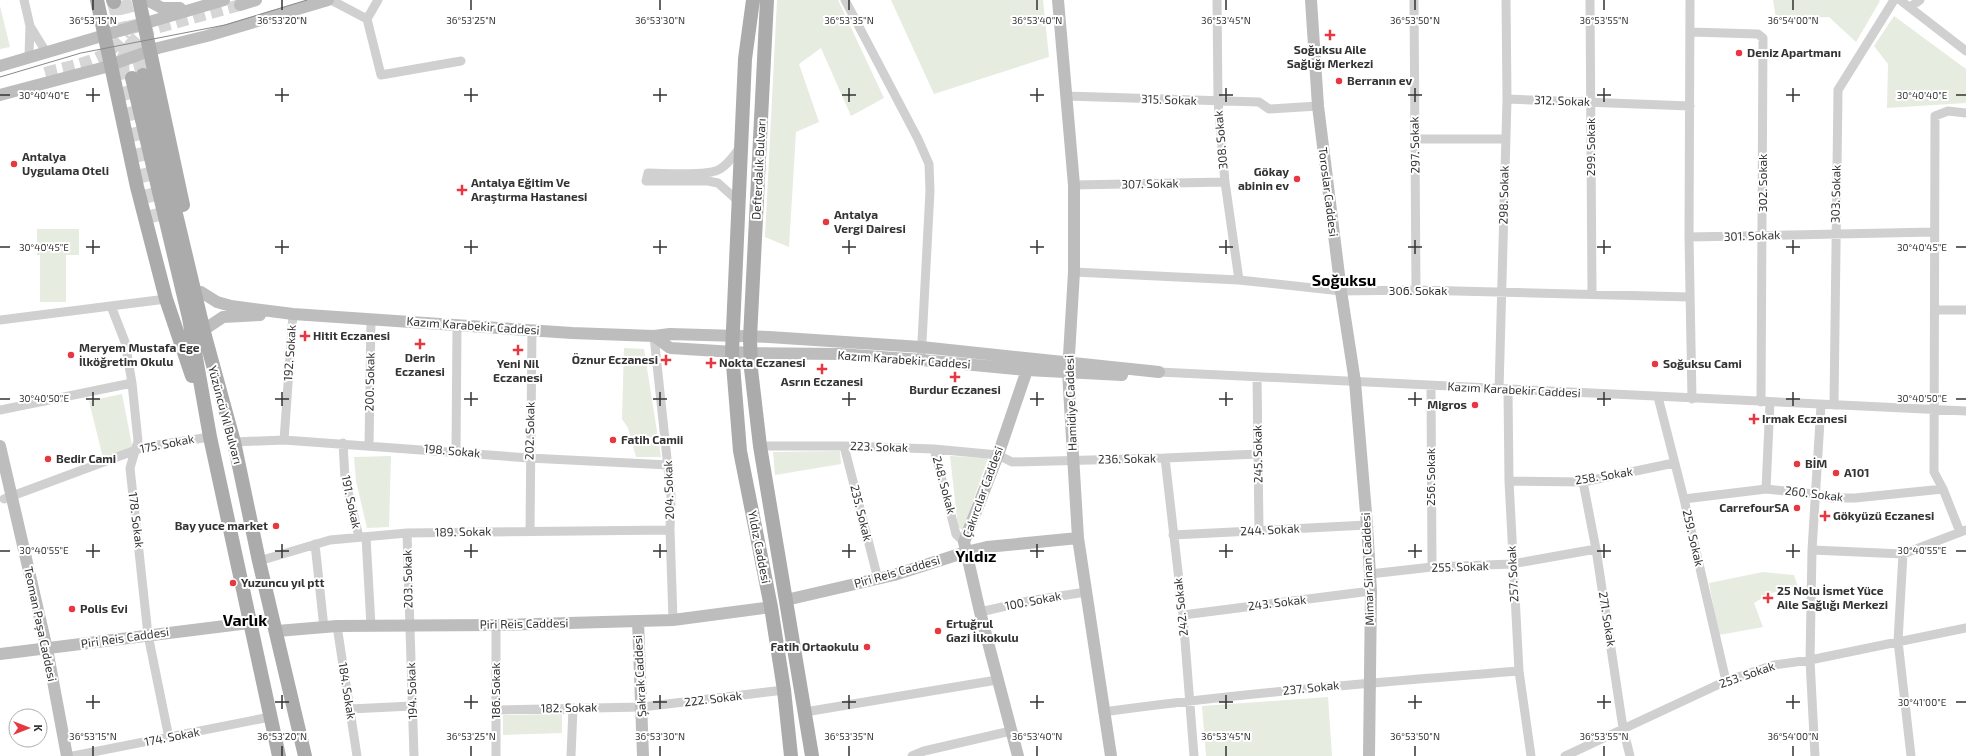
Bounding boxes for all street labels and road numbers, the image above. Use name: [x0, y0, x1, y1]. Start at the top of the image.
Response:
street label: 315. Sokak: [1141, 91, 1197, 107]
street label: 312. Sokak: [1534, 92, 1590, 108]
street label: 308. Sokak: [1210, 110, 1230, 170]
street label: 297. Sokak: [1407, 116, 1421, 174]
street label: Defterdalık Bulvarı: [748, 118, 768, 220]
street label: 299. Sokak: [1583, 118, 1597, 176]
street label: Toroslar Caddesi: [1317, 146, 1341, 237]
street label: 302. Sokak: [1755, 154, 1769, 212]
street label: 303. Sokak: [1827, 165, 1843, 223]
street label: 298. Sokak: [1495, 166, 1511, 224]
street label: 307. Sokak: [1121, 176, 1179, 190]
street label: 301. Sokak: [1724, 227, 1780, 243]
street label: 306. Sokak: [1389, 283, 1447, 297]
street label: Kazım Karabekir Caddesi: [406, 313, 540, 337]
street label: 192. Sokak: [280, 324, 298, 381]
street label: Kazım Karabekir Caddesi: [837, 347, 971, 371]
street label: 200. Sokak: [361, 352, 377, 412]
street label: Hamidiye Caddesi: [1061, 355, 1079, 451]
street label: Yüzüncü Yıl Bulvarı: [206, 364, 246, 466]
street label: Kazım Karabekir Caddesi: [1447, 379, 1581, 399]
street label: 202. Sokak: [521, 402, 537, 460]
street label: 245. Sokak: [1249, 425, 1265, 483]
street label: 175. Sokak: [138, 431, 195, 455]
street label: 223. Sokak: [850, 438, 908, 454]
street label: 198. Sokak: [423, 441, 481, 459]
street label: Çakırcılar Caddesi: [959, 444, 1006, 540]
street label: 256. Sokak: [1423, 448, 1437, 506]
street label: 236. Sokak: [1098, 450, 1156, 466]
street label: 248. Sokak: [931, 454, 959, 515]
street label: 204. Sokak: [660, 460, 676, 520]
street label: 258. Sokak: [1574, 464, 1634, 486]
street label: 191. Sokak: [339, 474, 364, 530]
street label: 260. Sokak: [1784, 482, 1844, 504]
street label: 235. Sokak: [848, 483, 876, 542]
street label: 178. Sokak: [127, 491, 147, 549]
street label: 259. Sokak: [1681, 508, 1707, 568]
street label: Yıldız Caddesi: [746, 509, 774, 585]
street label: Mimar Sinan Caddesi: [1358, 512, 1376, 626]
street label: 244. Sokak: [1240, 520, 1300, 538]
street label: 189. Sokak: [435, 524, 491, 538]
street label: 257. Sokak: [1504, 545, 1520, 603]
street label: 203. Sokak: [399, 550, 415, 608]
street label: Piri Reis Caddesi: [852, 552, 941, 590]
street label: 255. Sokak: [1431, 558, 1489, 574]
street label: Teoman Paşa Caddesi: [21, 565, 60, 683]
street label: 242. Sokak: [1170, 577, 1190, 637]
street label: 100. Sokak: [1003, 588, 1062, 612]
street label: 271. Sokak: [1597, 590, 1619, 647]
street label: 243. Sokak: [1247, 591, 1307, 613]
street label: Piri Reis Caddesi: [479, 615, 569, 631]
street label: Piri Reis Caddesi: [80, 624, 170, 650]
street label: Şakrak Caddesi: [630, 635, 650, 717]
street label: 253. Sokak: [1717, 658, 1776, 690]
street label: 184. Sokak: [337, 661, 359, 720]
street label: 194. Sokak: [403, 662, 419, 720]
street label: 186. Sokak: [488, 663, 502, 719]
street label: 237. Sokak: [1282, 677, 1340, 697]
street label: 222. Sokak: [683, 688, 743, 708]
street label: 182. Sokak: [541, 700, 597, 714]
street label: 174. Sokak: [143, 724, 201, 748]

